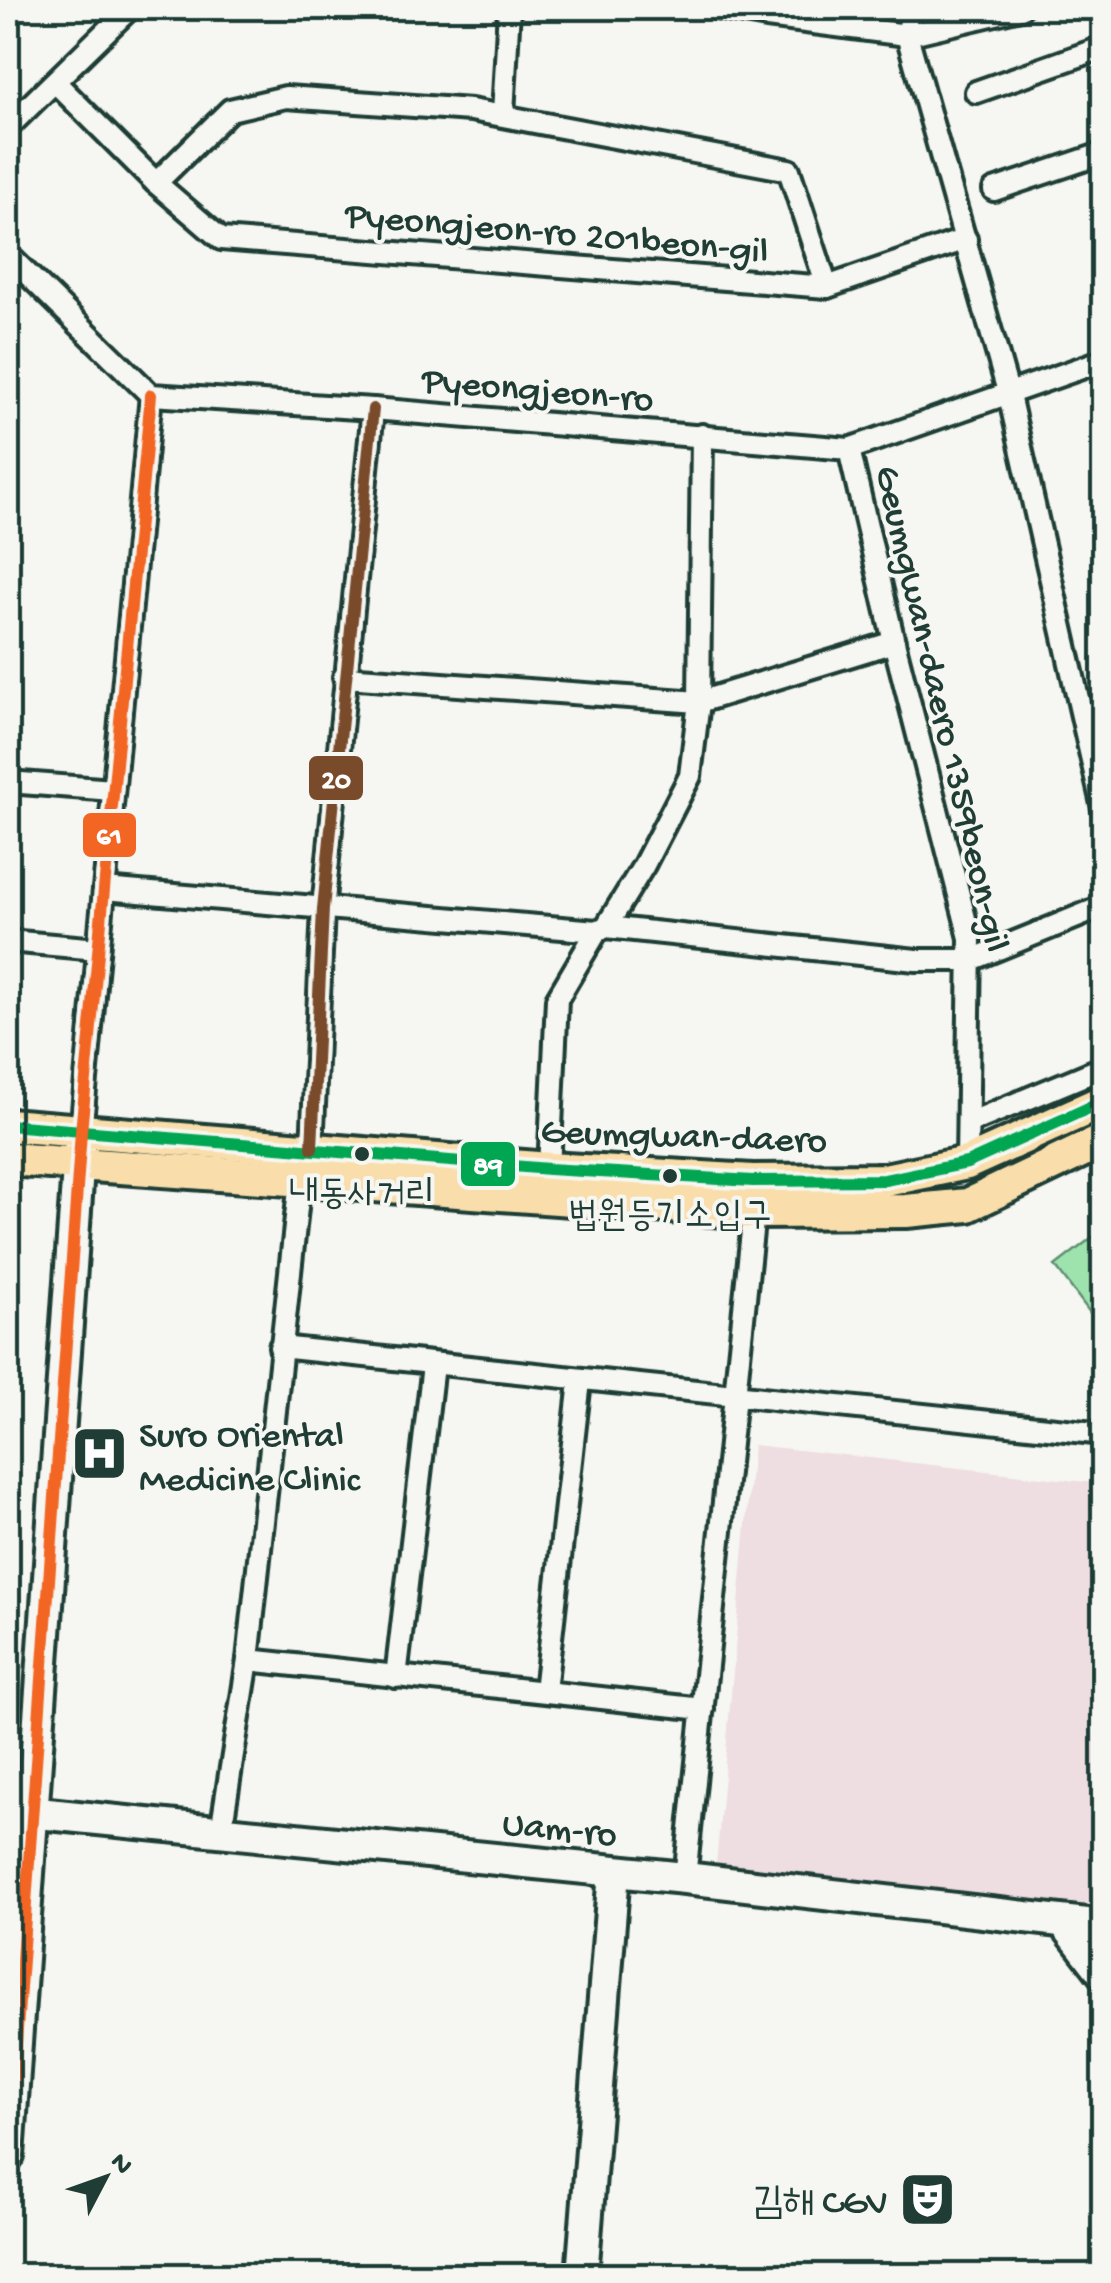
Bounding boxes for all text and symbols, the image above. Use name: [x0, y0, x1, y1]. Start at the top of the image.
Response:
street label: Pyeongjeon-ro 201beon-gil: [342, 195, 770, 276]
street label: Pyeongjeon-ro: [419, 361, 655, 425]
street label: Geumgwan-daero 1359beon-gil: [862, 462, 1017, 957]
line badge: 20: [307, 754, 365, 802]
text: 20: [321, 766, 351, 799]
line badge: 61: [81, 811, 138, 859]
text: 61: [96, 822, 122, 855]
street label: Geumgwan-daero: [540, 1112, 828, 1166]
line badge: 89: [459, 1140, 517, 1188]
marker: 내동사거리: [352, 1144, 372, 1164]
text: 89: [473, 1152, 503, 1185]
marker: 법원등기소입구: [660, 1166, 680, 1186]
place label: 내동사거리: [290, 1175, 434, 1218]
place label: 법원등기소입구: [569, 1197, 771, 1240]
place label: Suro Oriental Medicine Clinic: [139, 1416, 361, 1504]
hospital icon: Suro Oriental Medicine Clinic: [70, 1424, 130, 1484]
street label: Uam-ro: [500, 1804, 619, 1860]
north arrow: [55, 2128, 155, 2228]
text: N: [102, 2147, 139, 2182]
theatre icon: 김해 CGV: [897, 2169, 957, 2229]
place label: 김해 CGV: [752, 2183, 888, 2227]

